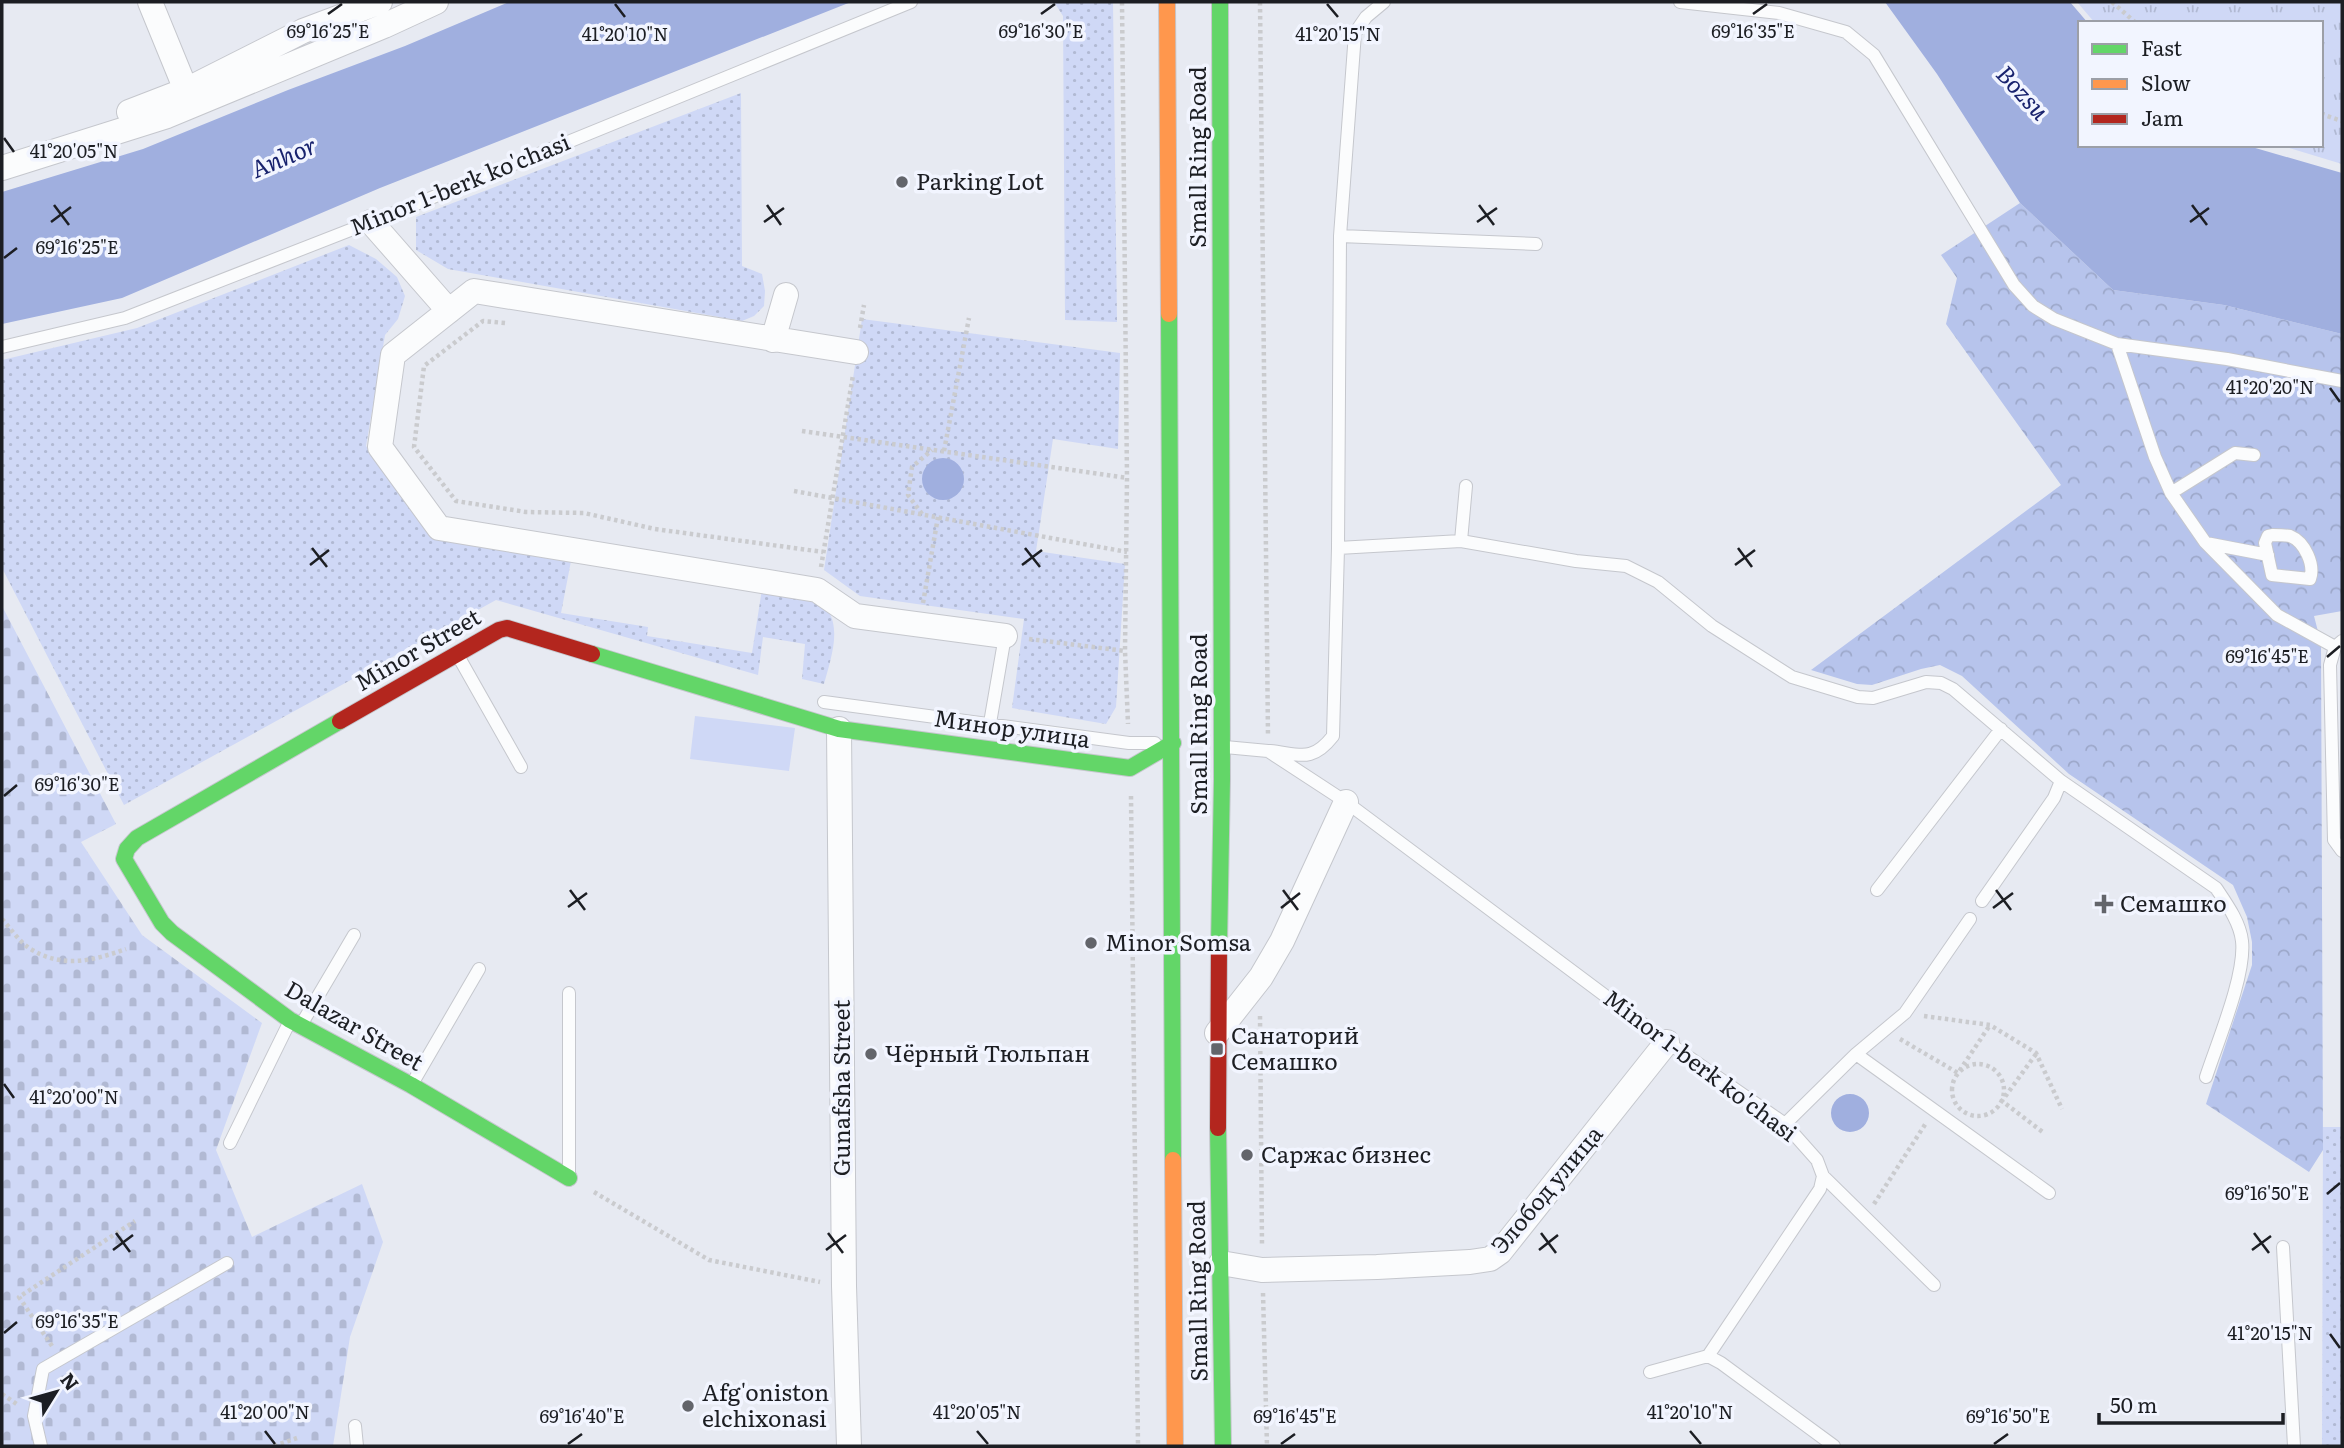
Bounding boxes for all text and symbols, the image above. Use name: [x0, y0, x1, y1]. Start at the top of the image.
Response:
text: 69°16'25"E: [287, 17, 369, 44]
text: 69°16'30"E: [999, 17, 1083, 44]
text: 69°16'35"E: [1711, 17, 1795, 44]
text: 41°20'10"N: [582, 20, 668, 47]
text: 41°20'15"N: [1295, 20, 1381, 47]
legend: [2078, 21, 2323, 147]
text: Fast: [2141, 31, 2182, 62]
water label: Bozsu: [1989, 56, 2059, 127]
street label: Small Ring Road: [1179, 66, 1213, 248]
text: Slow: [2141, 66, 2191, 97]
text: Jam: [2141, 101, 2183, 132]
street label: Minor 1-berk ko'chasi: [344, 123, 575, 243]
water label: Anhor: [245, 126, 322, 185]
text: 41°20'05"N: [30, 137, 118, 164]
place label: Parking Lot: [916, 163, 1045, 197]
marker: Parking Lot: [894, 174, 910, 190]
text: 69°16'25"E: [36, 233, 118, 260]
text: 41°20'20"N: [2226, 373, 2314, 400]
street label: Minor Street: [348, 598, 487, 698]
street label: Small Ring Road: [1180, 633, 1214, 815]
text: 69°16'45"E: [2225, 642, 2309, 669]
street label: Минор улица: [932, 699, 1093, 755]
text: 69°16'30"E: [35, 770, 119, 797]
place label: Семашко: [2120, 885, 2227, 919]
marker: Семашко: [2094, 894, 2114, 914]
place label: Minor Somsa: [1105, 924, 1252, 958]
marker: Minor Somsa: [1083, 935, 1099, 951]
street label: Dalazar Street: [279, 971, 431, 1078]
street label: Minor 1-berk ko'chasi: [1597, 980, 1805, 1149]
street label: Gunafsha Street: [823, 999, 857, 1176]
place label: Санаторий Семашко: [1231, 1017, 1359, 1077]
place label: Чёрный Тюльпан: [885, 1035, 1090, 1069]
marker: Санаторий Семашко: [1209, 1041, 1225, 1057]
marker: Чёрный Тюльпан: [863, 1046, 879, 1062]
text: 41°20'00"N: [29, 1083, 119, 1110]
street label: Элобод улица: [1482, 1117, 1610, 1260]
place label: Саржас бизнес: [1261, 1136, 1431, 1170]
marker: Саржас бизнес: [1239, 1147, 1255, 1163]
text: 69°16'50"E: [2225, 1179, 2309, 1206]
street label: Small Ring Road: [1177, 1200, 1215, 1382]
text: 69°16'35"E: [35, 1307, 119, 1334]
text: 41°20'15"N: [2227, 1319, 2313, 1346]
north arrow: [21, 1357, 91, 1427]
text: N: [54, 1366, 86, 1396]
place label: Afg'oniston elchixonasi: [702, 1374, 829, 1434]
scale bar: [2099, 1382, 2283, 1426]
text: 50 m: [2110, 1388, 2157, 1419]
text: 41°20'00"N: [220, 1398, 310, 1425]
marker: Afg'oniston elchixonasi: [680, 1398, 696, 1414]
text: 41°20'05"N: [933, 1398, 1021, 1425]
text: 41°20'10"N: [1647, 1398, 1733, 1425]
text: 69°16'40"E: [540, 1402, 624, 1429]
text: 69°16'45"E: [1253, 1402, 1337, 1429]
text: 69°16'50"E: [1966, 1402, 2050, 1429]

